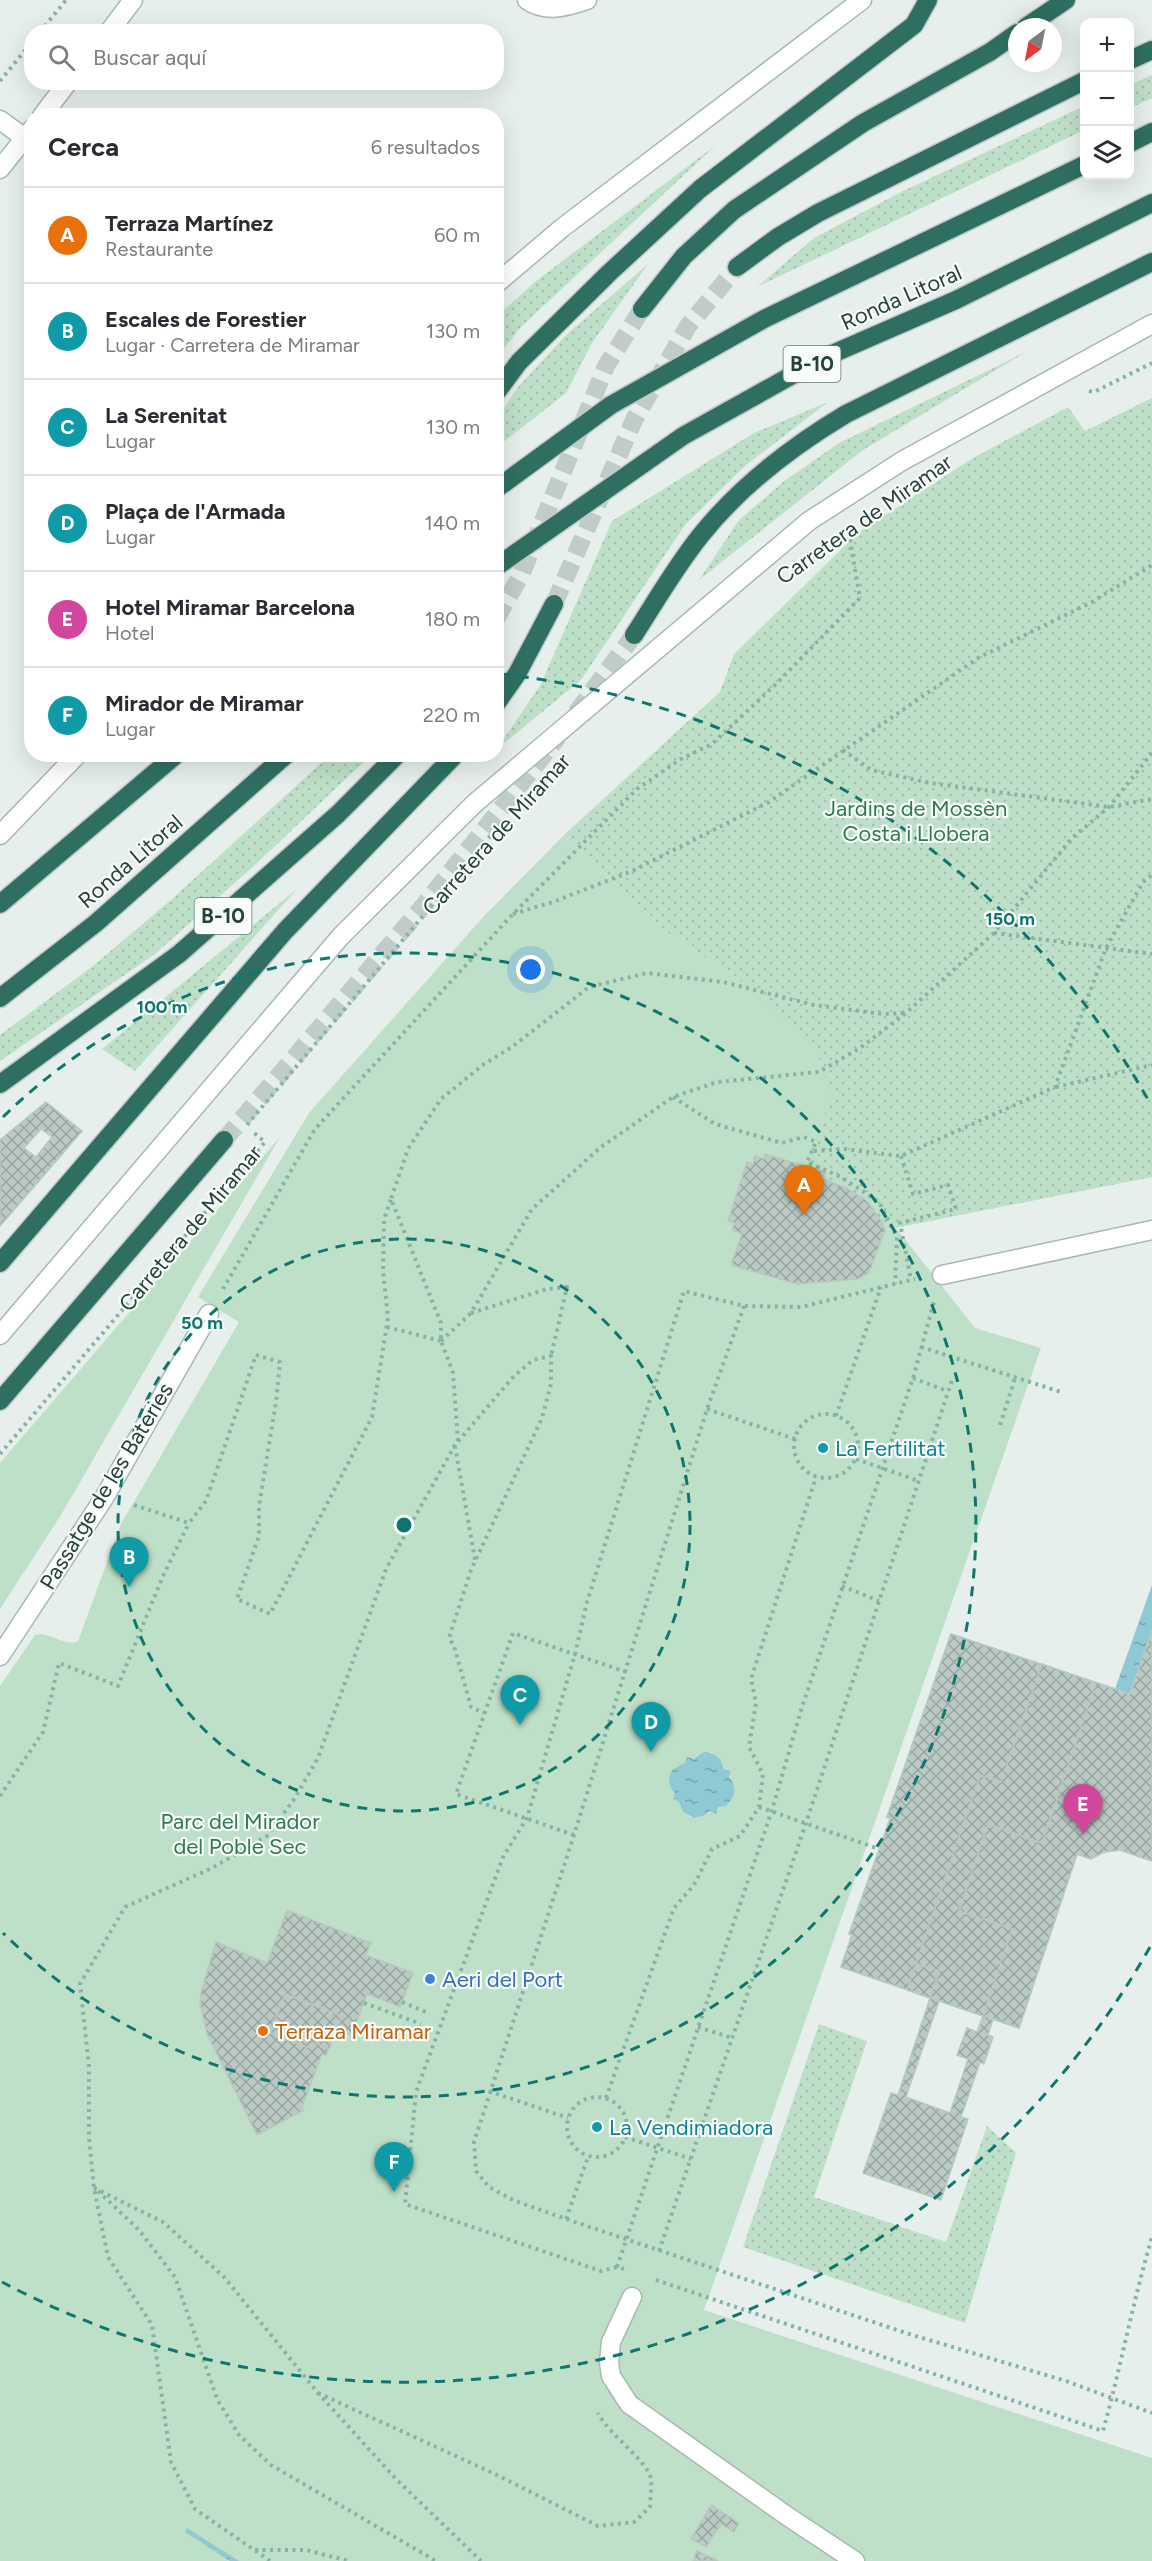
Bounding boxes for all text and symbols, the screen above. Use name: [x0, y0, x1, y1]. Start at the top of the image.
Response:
north arrow: [1008, 18, 1062, 72]
map controls: [1080, 18, 1134, 180]
button: +: [1080, 18, 1134, 72]
search box: [24, 24, 504, 90]
icon: search: [45, 41, 78, 74]
text: Buscar aquí: [93, 44, 206, 71]
button: −: [1080, 72, 1134, 126]
button: layers: [1080, 126, 1134, 180]
text: Cerca: [48, 131, 119, 163]
text: 6 resultados: [371, 135, 480, 159]
text: Terraza Martínez: [105, 210, 273, 237]
text: A: [60, 223, 75, 247]
text: 60 m: [434, 223, 480, 247]
text: Restaurante: [105, 237, 213, 261]
street label: Ronda Litoral: [837, 259, 966, 336]
text: Escales de Forestier: [105, 306, 306, 333]
text: B: [61, 319, 74, 343]
text: 130 m: [426, 319, 480, 343]
text: Lugar · Carretera de Miramar: [105, 333, 360, 357]
road number: B-10: [784, 346, 840, 382]
text: La Serenitat: [105, 402, 227, 429]
text: C: [60, 415, 75, 439]
text: 130 m: [426, 415, 480, 439]
text: Lugar: [105, 429, 155, 453]
street label: Carretera de Miramar: [771, 448, 958, 590]
text: Plaça de l'Armada: [105, 498, 285, 525]
text: D: [61, 511, 75, 535]
text: 140 m: [425, 511, 480, 535]
text: Lugar: [105, 525, 155, 549]
text: Hotel Miramar Barcelona: [105, 594, 355, 621]
text: E: [62, 607, 73, 631]
text: 180 m: [425, 607, 480, 631]
text: Hotel: [105, 621, 154, 645]
text: Mirador de Miramar: [105, 690, 304, 717]
text: F: [62, 703, 73, 727]
text: 220 m: [423, 703, 480, 727]
text: Lugar: [105, 717, 155, 741]
street label: Carretera de Miramar: [417, 747, 577, 921]
park label: Jardins de Mossèn Costa i Llobera: [825, 795, 1007, 847]
street label: Ronda Litoral: [73, 809, 188, 914]
road number: B-10: [194, 898, 252, 934]
text: 150 m: [985, 908, 1035, 930]
your location: [516, 955, 545, 984]
text: 100 m: [137, 996, 187, 1018]
street label: Carretera de Miramar: [113, 1139, 268, 1317]
pin: A: [784, 1166, 824, 1215]
text: 50 m: [181, 1312, 223, 1334]
street label: Passatge de les Bateries: [34, 1378, 178, 1594]
place label: La Fertilitat: [835, 1435, 946, 1462]
marker: La Fertilitat: [816, 1441, 830, 1455]
centre of rings: [394, 1515, 414, 1535]
pin: B: [110, 1538, 148, 1587]
pin: C: [500, 1676, 540, 1725]
pin: D: [632, 1702, 670, 1752]
pin: E: [1064, 1784, 1102, 1834]
park label: Parc del Mirador del Poble Sec: [160, 1808, 320, 1860]
place label: Aeri del Port: [442, 1966, 563, 1993]
marker: Aeri del Port: [423, 1972, 437, 1986]
place label: Terraza Miramar: [275, 2018, 432, 2045]
marker: Terraza Miramar: [256, 2024, 270, 2038]
place label: La Vendimiadora: [609, 2114, 773, 2141]
marker: La Vendimiadora: [590, 2120, 604, 2134]
pin: F: [374, 2142, 414, 2192]

